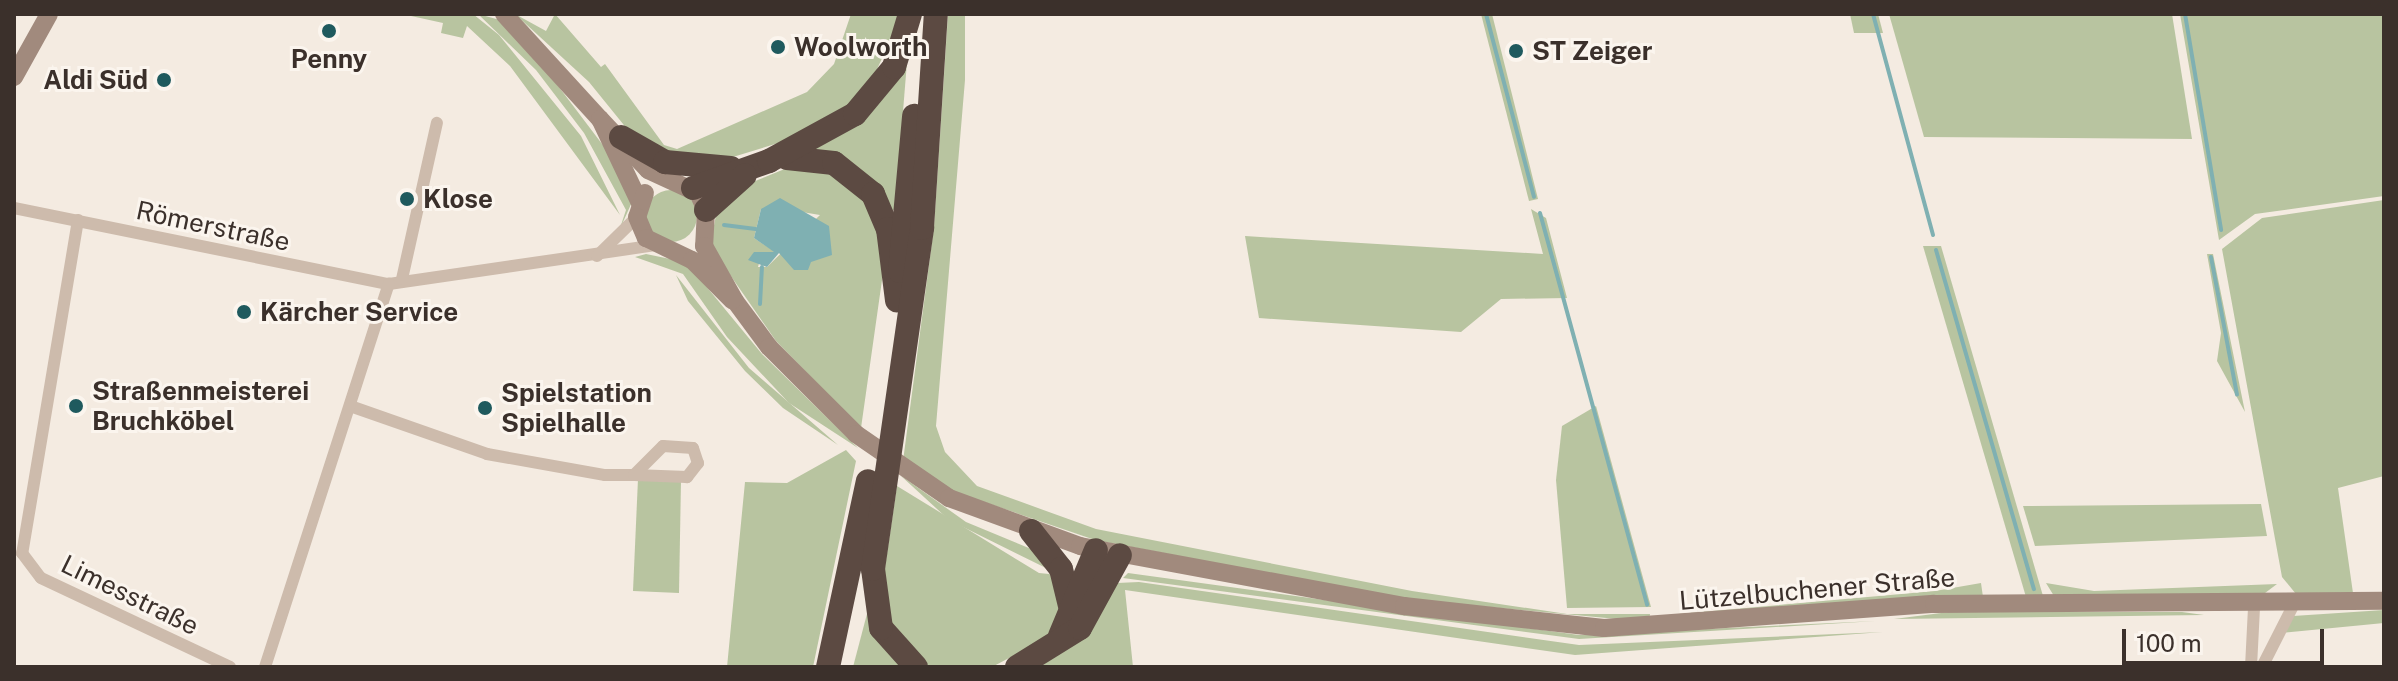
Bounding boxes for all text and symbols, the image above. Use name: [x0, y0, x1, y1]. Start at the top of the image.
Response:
marker: Penny: [320, 22, 338, 40]
place label: Woolworth: [794, 31, 927, 63]
place label: ST Zeiger: [1532, 35, 1653, 67]
marker: Woolworth: [769, 38, 787, 56]
marker: ST Zeiger: [1507, 42, 1525, 60]
place label: Penny: [291, 43, 367, 75]
place label: Aldi Süd: [43, 64, 148, 96]
marker: Aldi Süd: [155, 71, 173, 89]
place label: Klose: [423, 183, 493, 215]
marker: Klose: [398, 190, 416, 208]
street label: Römerstraße: [133, 194, 293, 258]
place label: Kärcher Service: [260, 296, 458, 328]
marker: Kärcher Service: [235, 303, 253, 321]
place label: Straßenmeisterei Bruchköbel: [92, 375, 309, 436]
place label: Spielstation Spielhalle: [501, 377, 652, 438]
marker: Straßenmeisterei Bruchköbel: [67, 397, 85, 415]
marker: Spielstation Spielhalle: [476, 399, 494, 417]
street label: Limesstraße: [56, 548, 204, 642]
street label: Lützelbuchener Straße: [1678, 561, 1956, 617]
scale bar: [2126, 613, 2328, 663]
text: 100 m: [2136, 629, 2202, 657]

